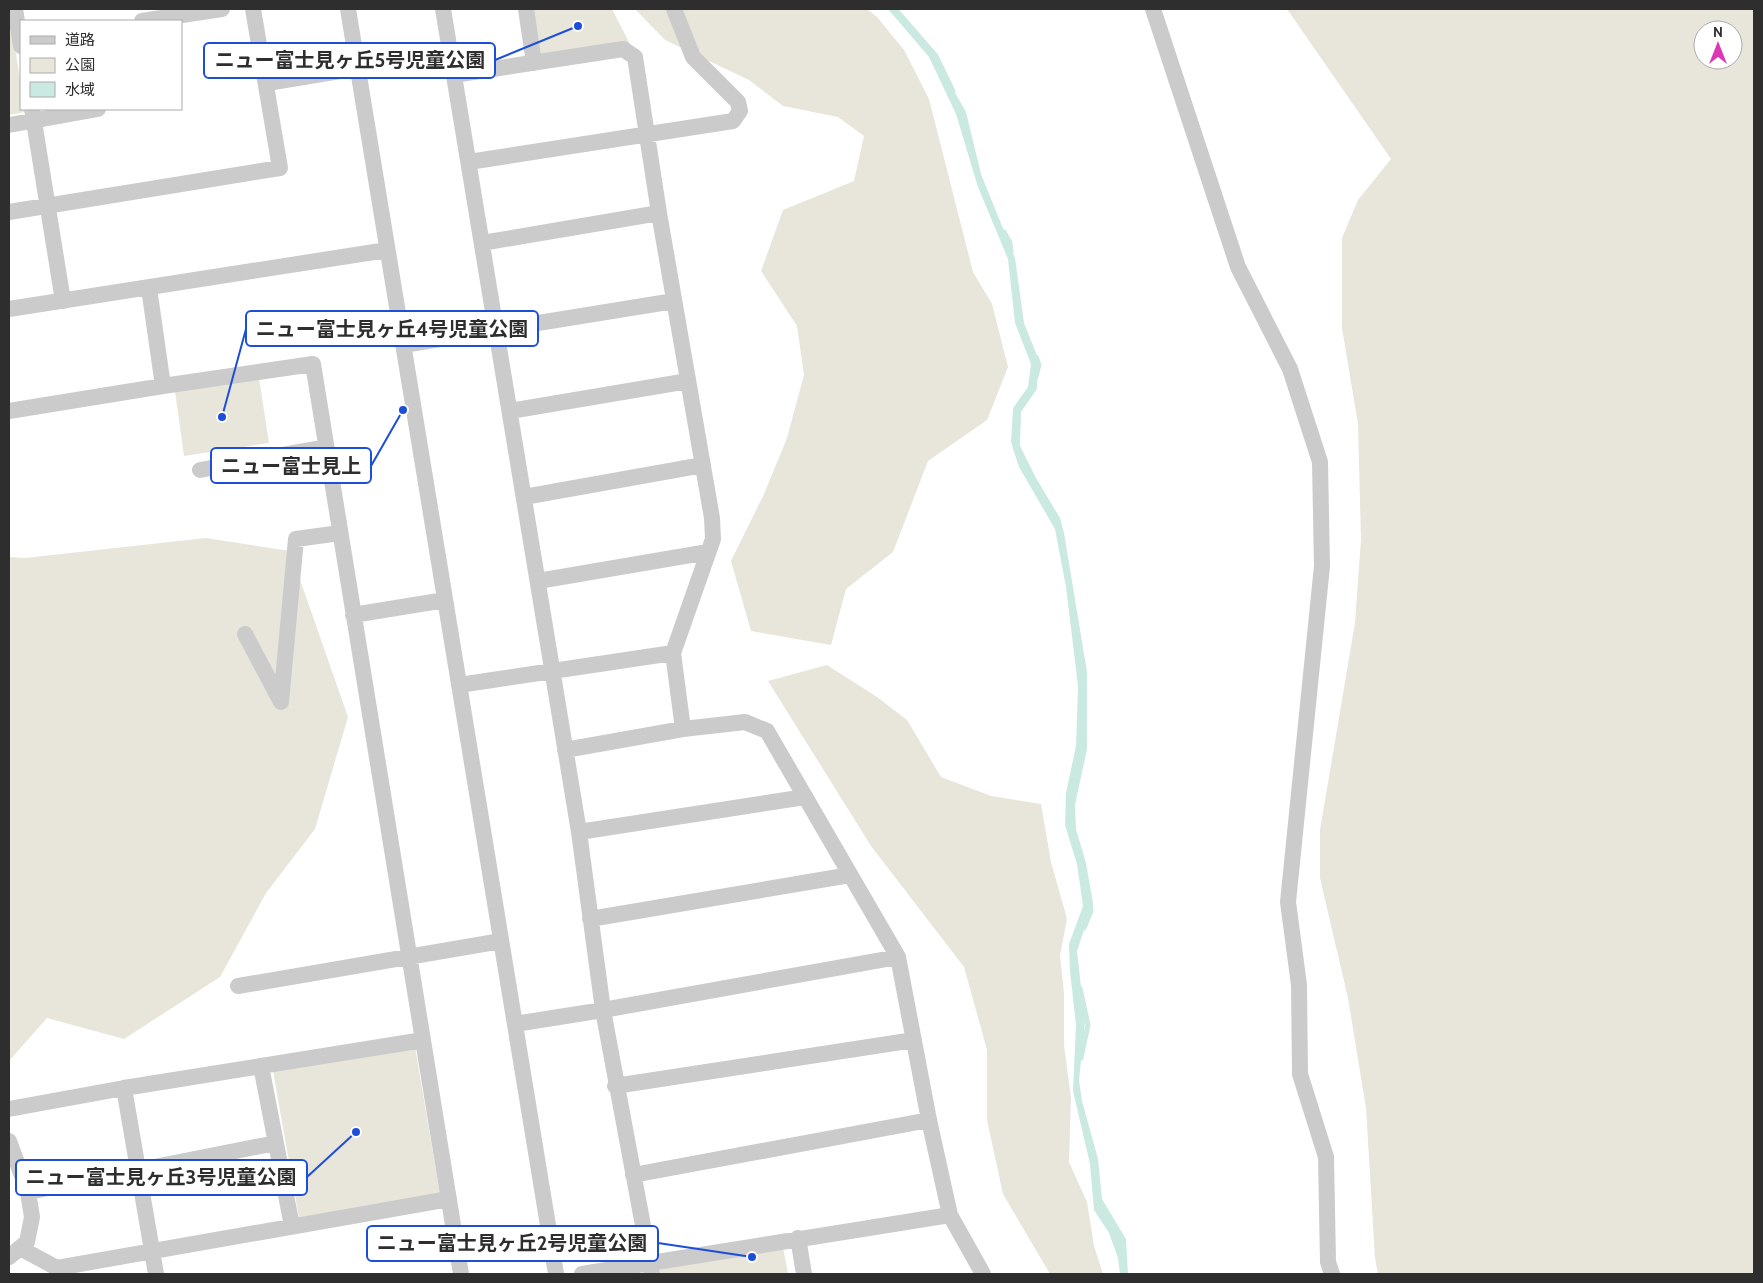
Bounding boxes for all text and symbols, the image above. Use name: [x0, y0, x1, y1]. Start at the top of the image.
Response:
legend: [20, 20, 182, 110]
north arrow: [1693, 20, 1743, 70]
text: N: [1713, 23, 1723, 41]
text: 道路: [65, 31, 95, 49]
callout: ニュー富士見ヶ丘5号児童公園: [204, 43, 495, 78]
text: ニュー富士見ヶ丘5号児童公園: [215, 48, 485, 72]
text: 公園: [65, 56, 95, 74]
text: 水域: [65, 81, 95, 99]
callout: ニュー富士見ヶ丘4号児童公園: [246, 311, 538, 346]
text: ニュー富士見ヶ丘4号児童公園: [256, 317, 528, 341]
callout: ニュー富士見上: [211, 448, 371, 483]
text: ニュー富士見上: [221, 454, 361, 478]
callout: ニュー富士見ヶ丘3号児童公園: [16, 1160, 307, 1195]
text: ニュー富士見ヶ丘3号児童公園: [26, 1165, 296, 1189]
callout: ニュー富士見ヶ丘2号児童公園: [367, 1226, 658, 1261]
text: ニュー富士見ヶ丘2号児童公園: [377, 1231, 647, 1255]

